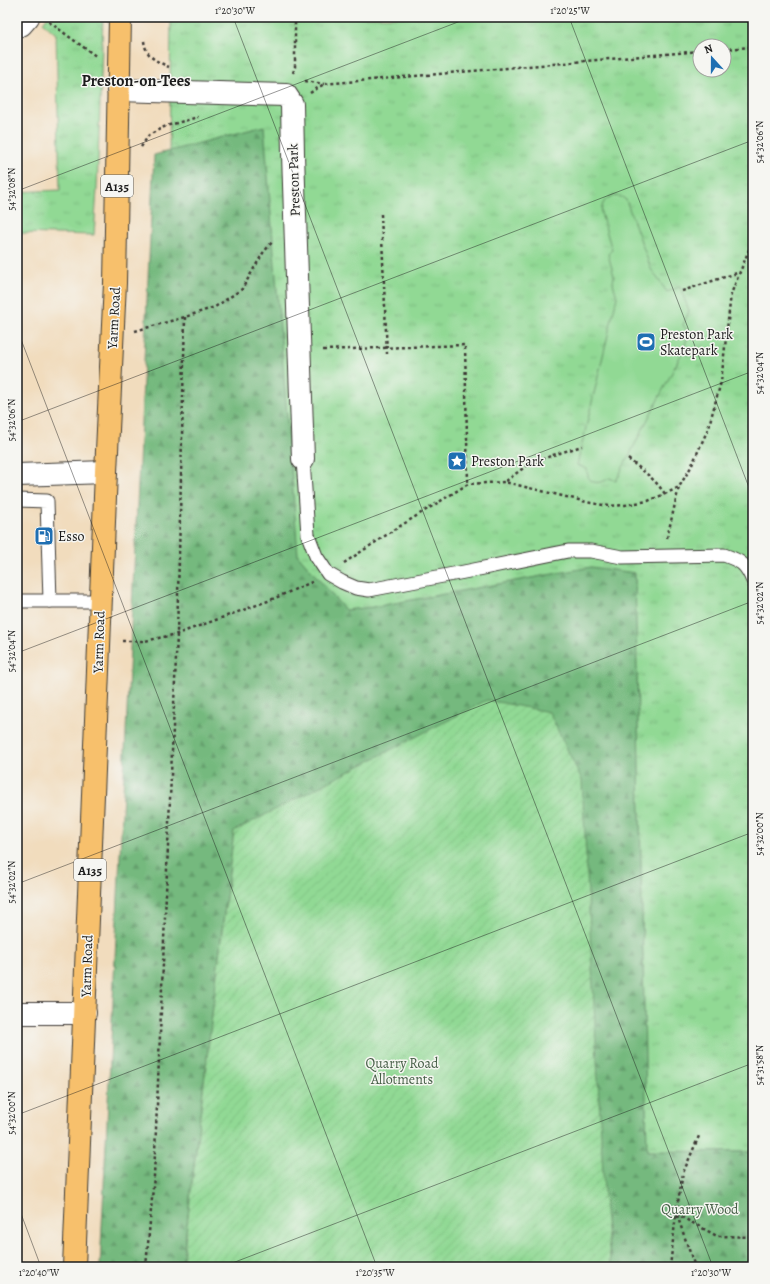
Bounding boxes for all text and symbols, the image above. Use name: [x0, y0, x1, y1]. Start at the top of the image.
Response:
text: 1°20'30"W: [215, 4, 256, 17]
text: 1°20'25"W: [550, 4, 590, 17]
north arrow: [692, 38, 732, 78]
text: N: [702, 41, 715, 58]
district label: Preston-on-Tees: [81, 70, 191, 92]
text: 54°32'06"N: [753, 121, 766, 163]
street label: Preston Park: [283, 143, 305, 217]
text: 54°32'08"N: [5, 168, 18, 210]
road number: A135: [101, 175, 133, 197]
street label: Yarm Road: [103, 286, 125, 351]
place label: Preston Park Skatepark: [660, 325, 733, 360]
sports icon: Preston Park Skatepark: [635, 331, 657, 353]
text: 54°32'04"N: [753, 352, 766, 394]
text: 54°32'06"N: [5, 399, 18, 441]
place icon: Preston Park: [446, 450, 468, 472]
place label: Preston Park: [471, 452, 544, 471]
fuel station icon: Esso: [33, 525, 55, 547]
place label: Esso: [58, 527, 85, 546]
text: 54°32'02"N: [753, 582, 766, 624]
street label: Yarm Road: [88, 610, 110, 674]
text: 54°32'04"N: [5, 630, 18, 672]
text: 54°32'00"N: [753, 812, 766, 856]
road number: A135: [74, 859, 106, 881]
text: 54°32'02"N: [5, 861, 18, 903]
street label: Yarm Road: [76, 934, 98, 998]
text: 54°31'58"N: [753, 1045, 766, 1085]
park label: Quarry Road Allotments: [366, 1054, 439, 1089]
text: 54°32'00"N: [5, 1091, 18, 1135]
park label: Quarry Wood: [661, 1200, 739, 1219]
text: 1°20'40"W: [19, 1266, 60, 1279]
text: 1°20'35"W: [355, 1266, 395, 1279]
text: 1°20'30"W: [691, 1266, 732, 1279]

